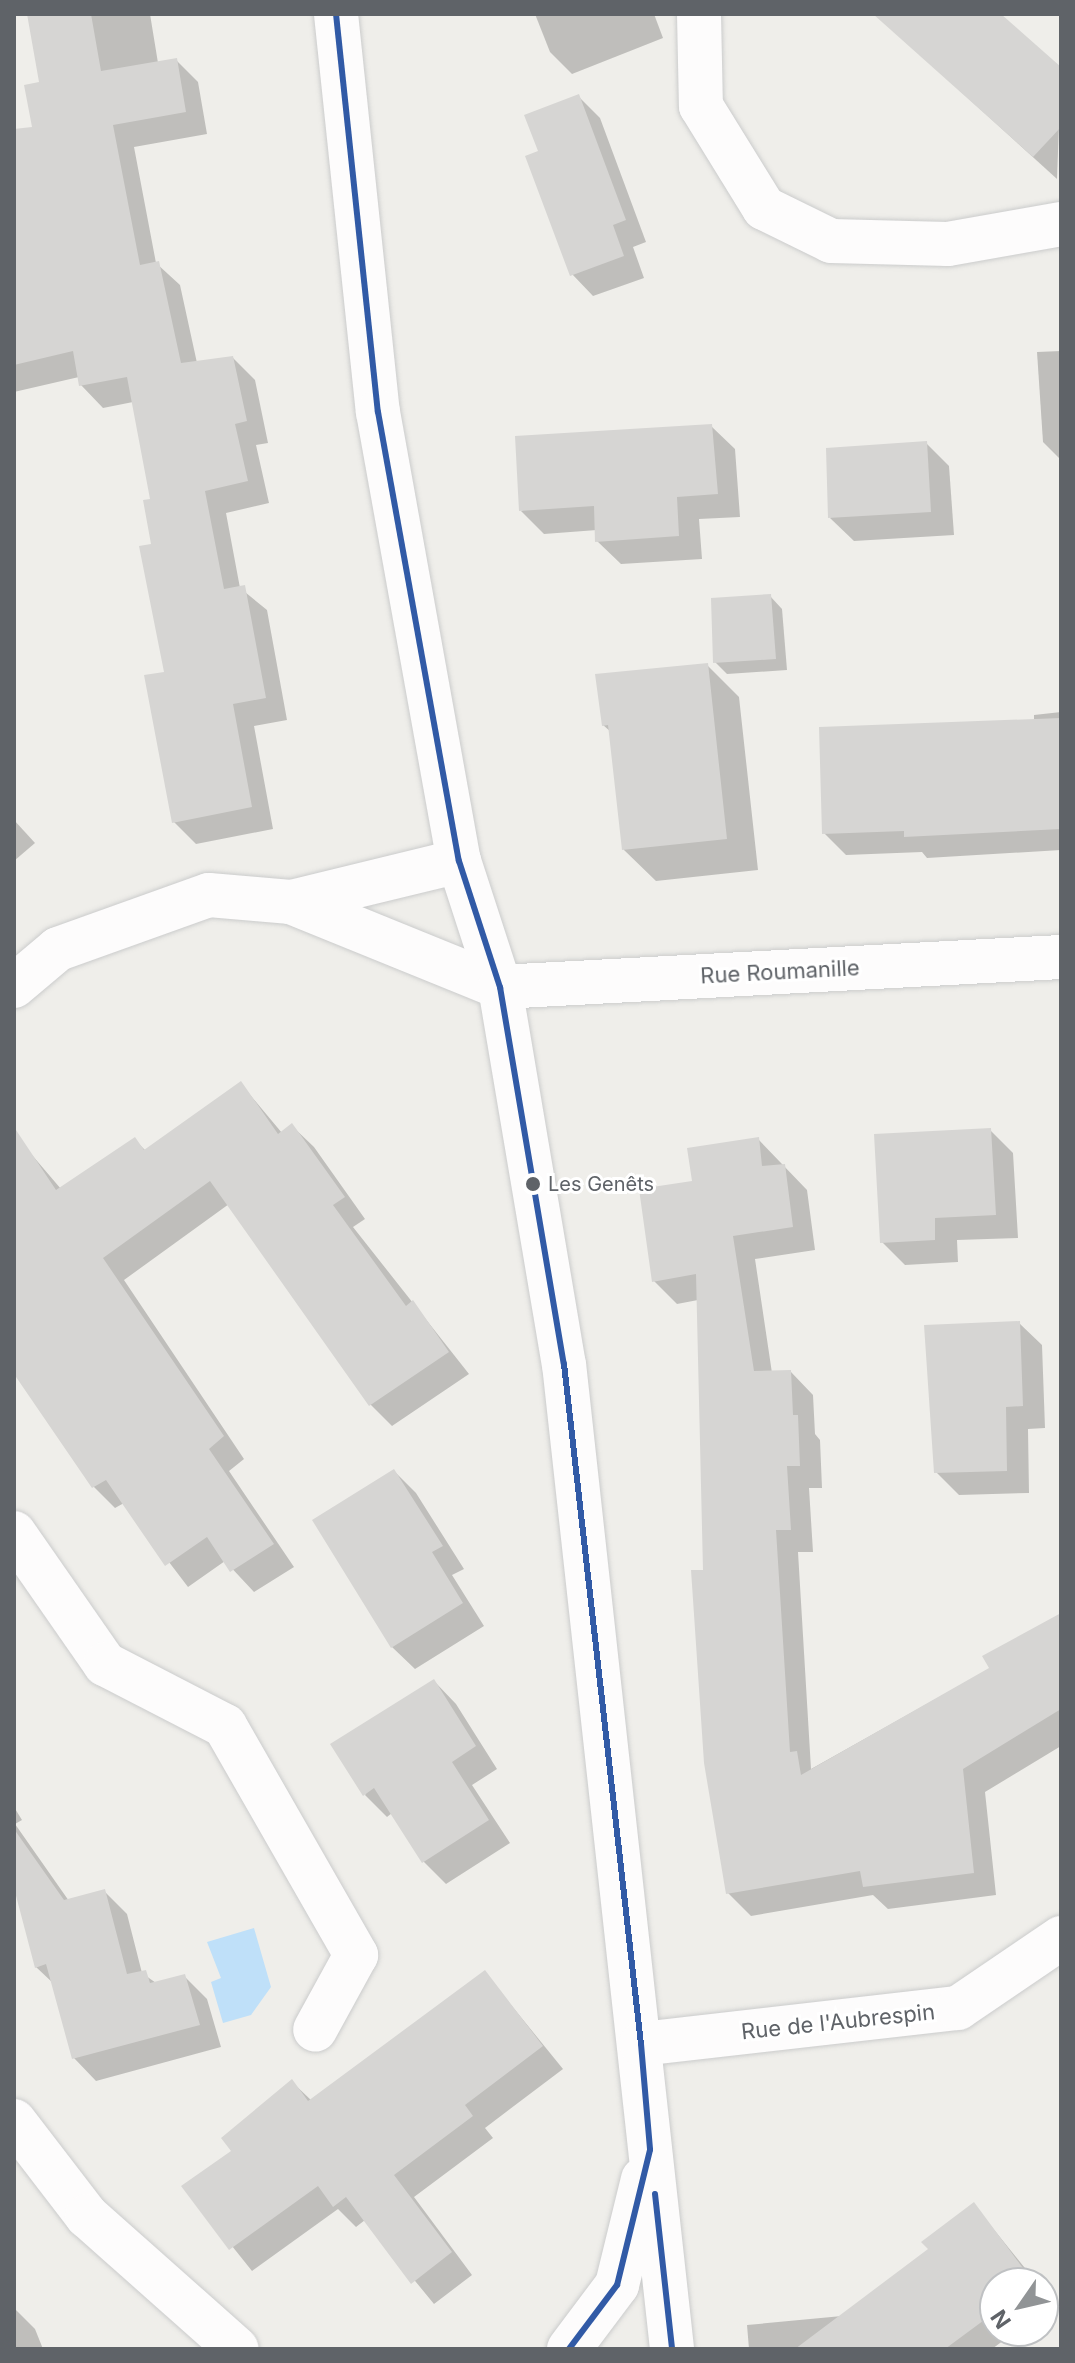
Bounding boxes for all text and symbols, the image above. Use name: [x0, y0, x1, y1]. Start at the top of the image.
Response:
street label: Rue Roumanille: [700, 955, 860, 989]
place label: Les Genêts: [548, 1172, 654, 1196]
marker: Les Genêts: [525, 1176, 541, 1192]
street label: Rue de l'Aubrespin: [740, 1999, 936, 2045]
north arrow: [979, 2267, 1059, 2347]
text: N: [985, 2305, 1016, 2334]

